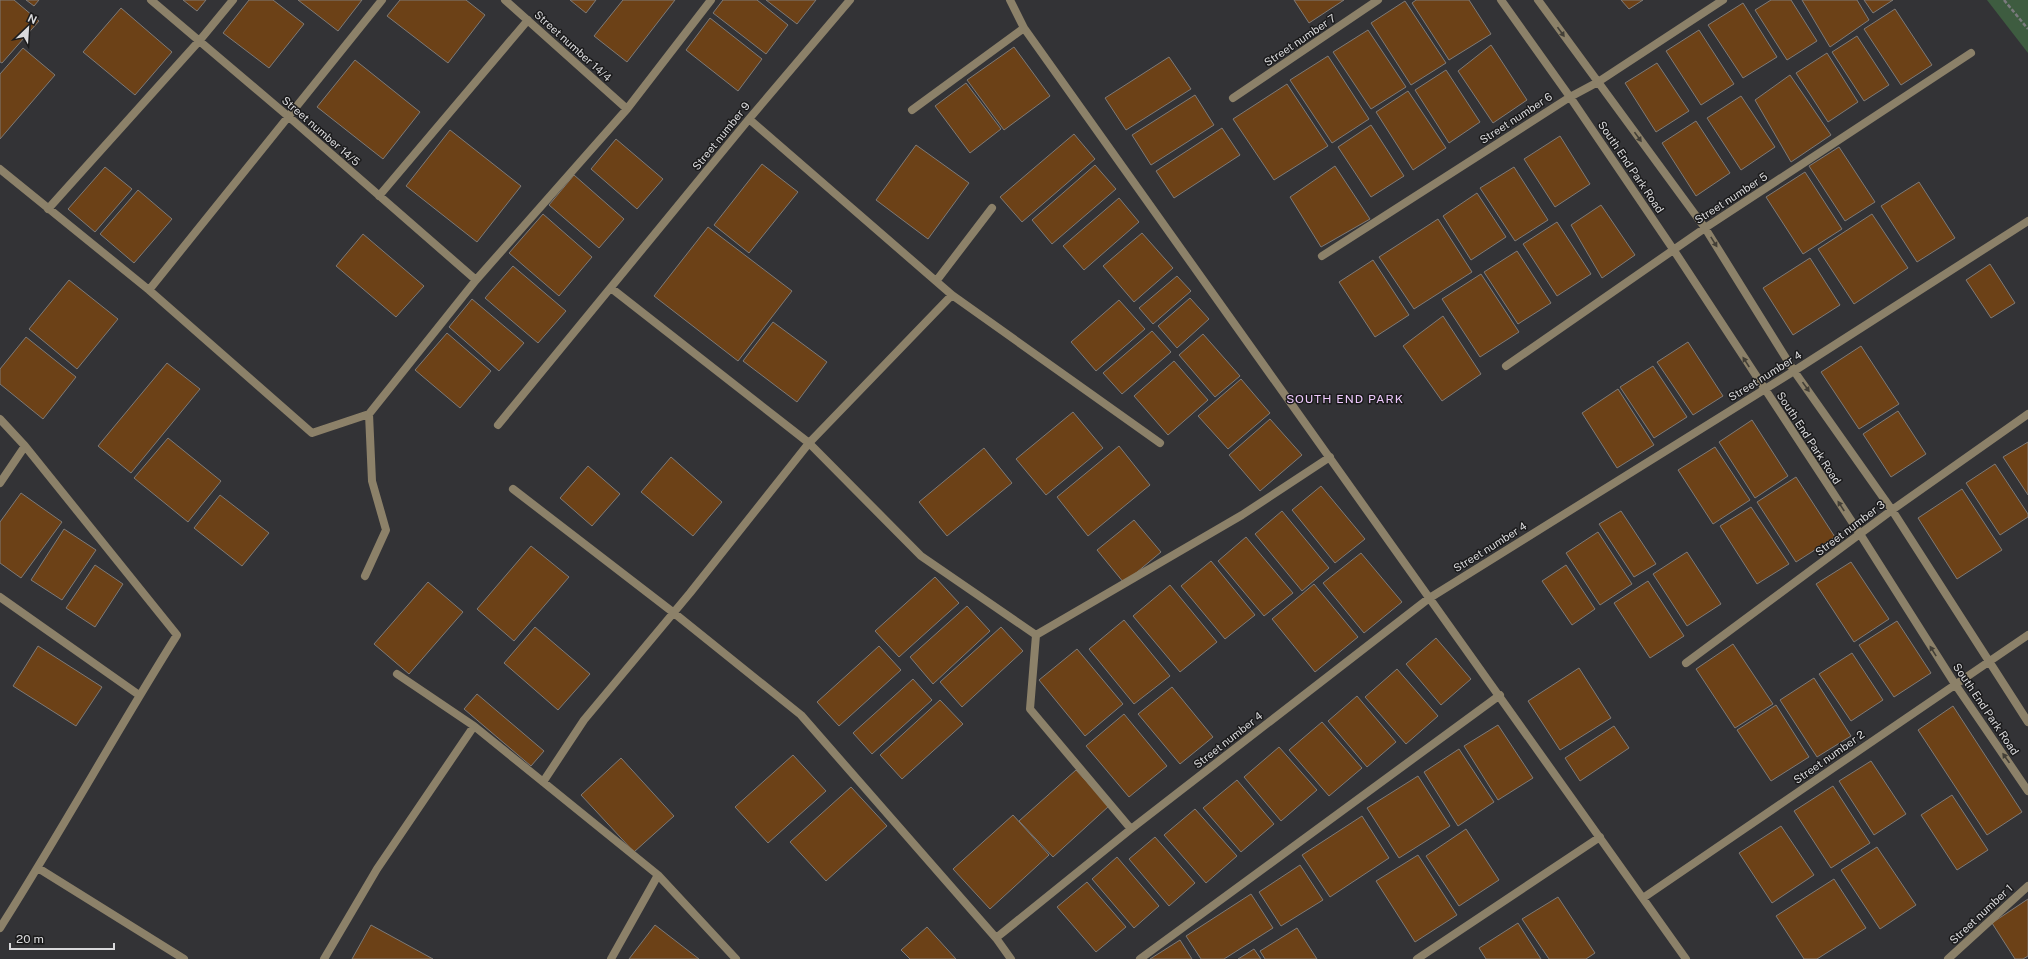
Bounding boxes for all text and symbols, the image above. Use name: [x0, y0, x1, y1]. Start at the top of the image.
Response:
north arrow: [8, 8, 48, 48]
street label: Street number 14/4: [532, 8, 614, 84]
street label: Street number 7: [1262, 11, 1338, 68]
text: N: [26, 12, 39, 26]
one-way arrow: [1557, 26, 1565, 37]
street label: Street number 6: [1478, 90, 1555, 146]
street label: Street number 14/5: [280, 94, 362, 168]
street label: Street number 9: [690, 100, 752, 172]
street label: South End Park Road: [1596, 119, 1666, 215]
one-way arrow: [1634, 131, 1642, 142]
street label: Street number 5: [1693, 170, 1769, 226]
one-way arrow: [1710, 237, 1718, 247]
street label: Street number 4: [1726, 349, 1804, 403]
one-way arrow: [1743, 356, 1750, 368]
one-way arrow: [1802, 382, 1810, 393]
street label: South End Park Road: [1775, 390, 1843, 486]
district label: SOUTH END PARK: [1286, 392, 1404, 406]
street label: Street number 3: [1813, 498, 1887, 558]
one-way arrow: [1837, 500, 1845, 511]
street label: Street number 4: [1451, 520, 1529, 574]
one-way arrow: [1930, 645, 1937, 657]
street label: South End Park Road: [1951, 661, 2021, 757]
street label: Street number 4: [1191, 709, 1265, 771]
street label: Street number 2: [1791, 728, 1867, 786]
one-way arrow: [2002, 753, 2010, 764]
street label: Street number 1: [1947, 882, 2015, 946]
scale bar: [10, 925, 114, 951]
text: 20 m: [16, 932, 44, 946]

